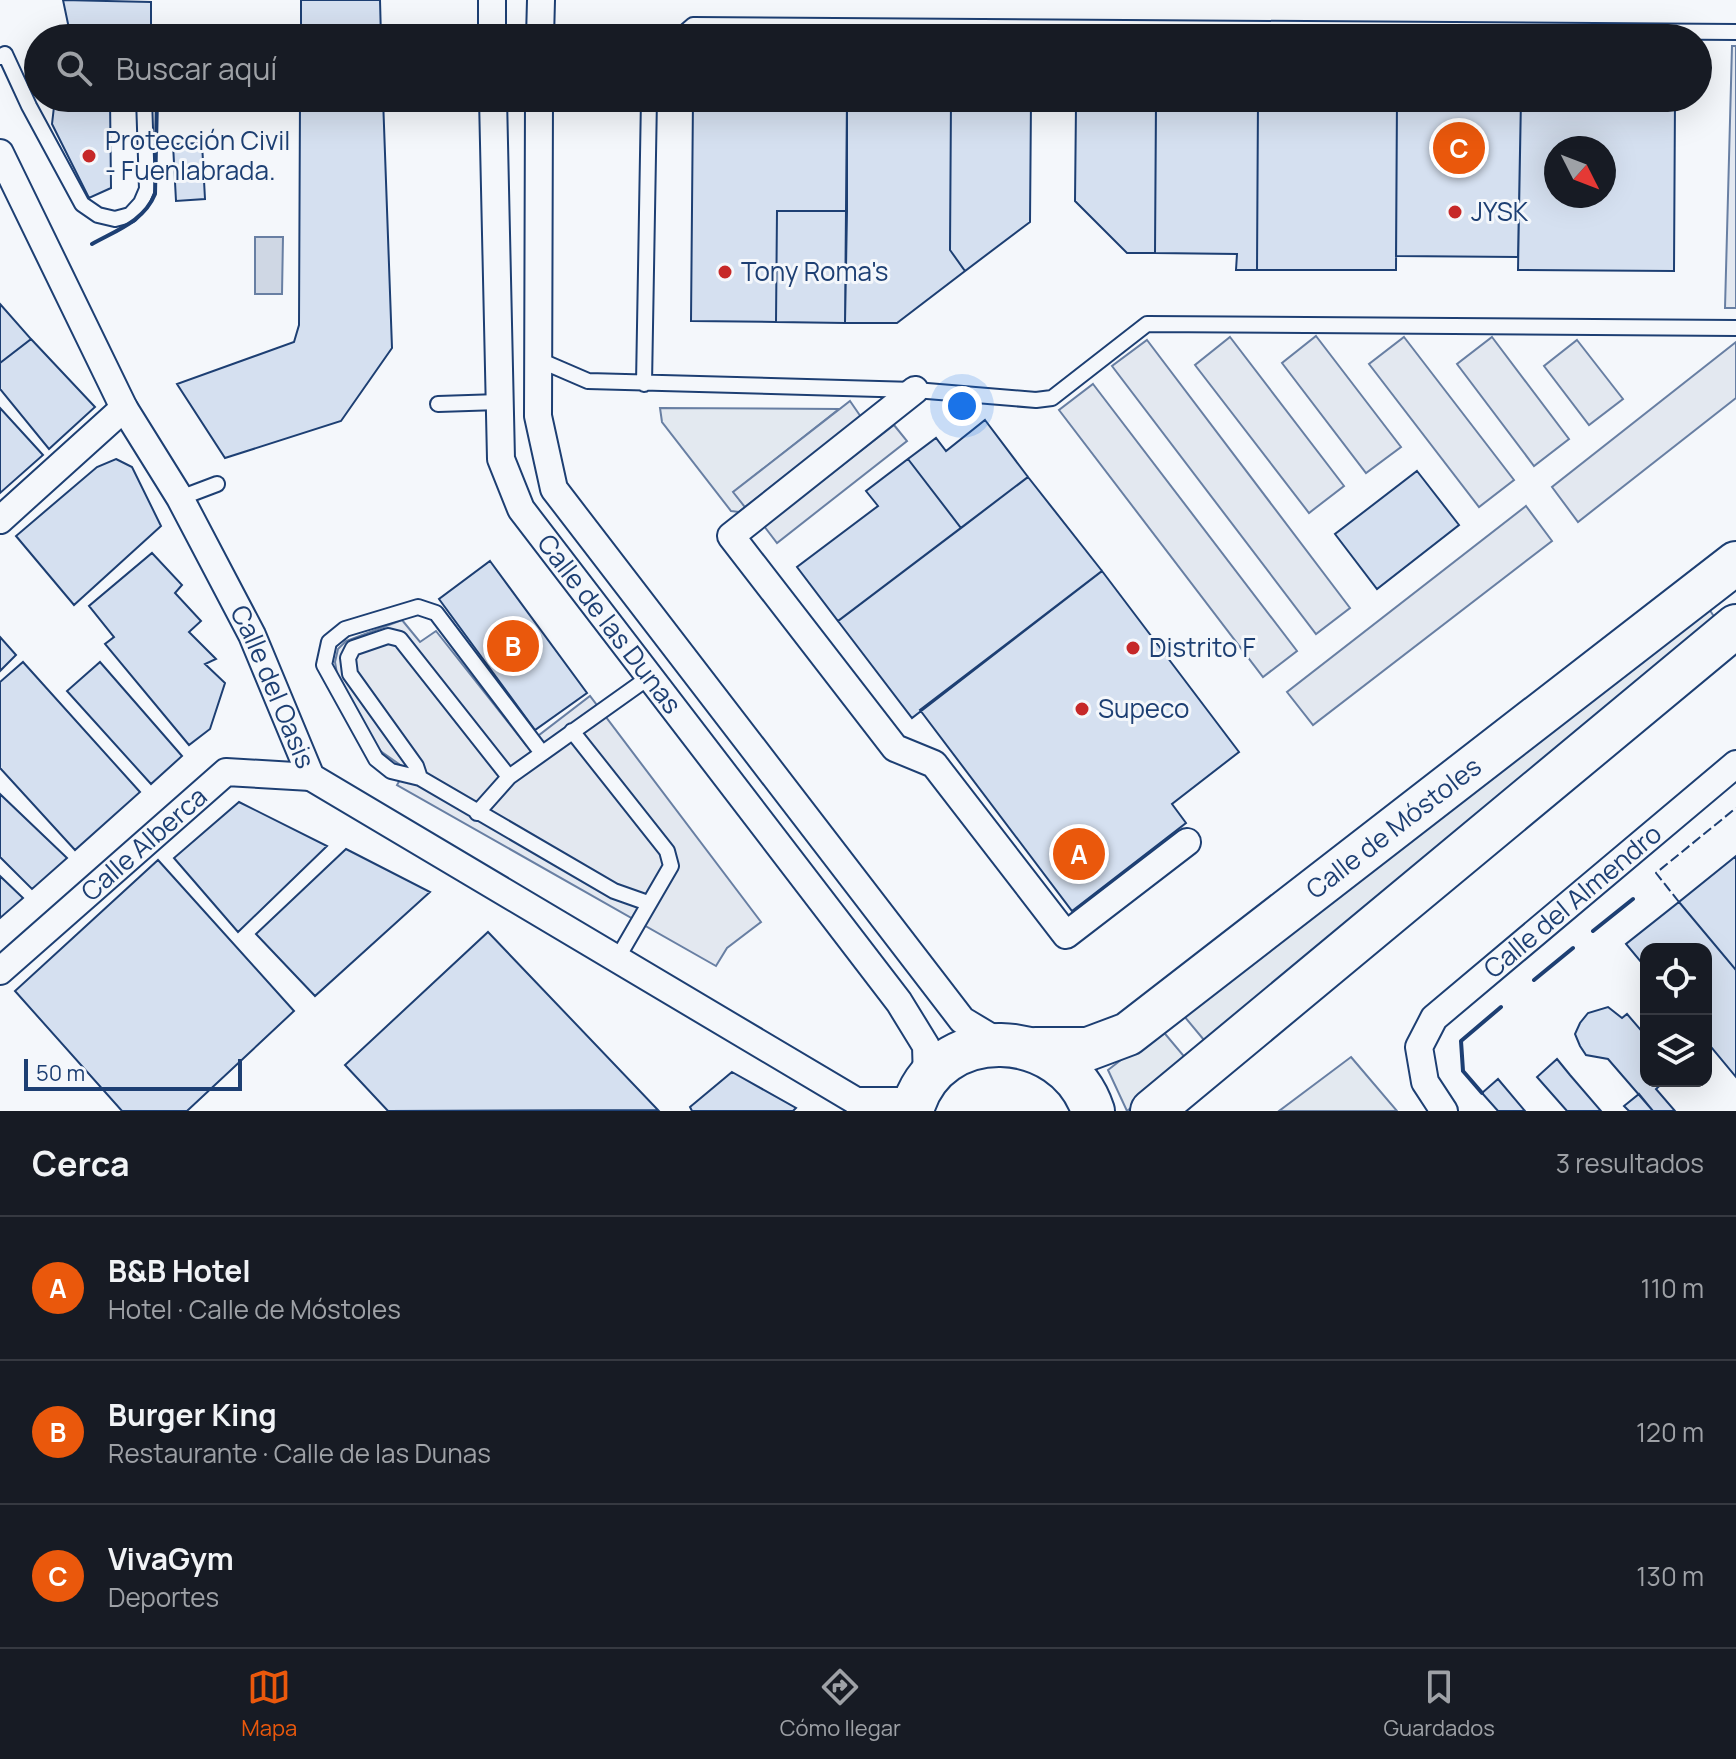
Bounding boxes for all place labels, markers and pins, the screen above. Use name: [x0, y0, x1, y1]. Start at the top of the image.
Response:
pin: C: [1433, 118, 1485, 178]
place label: Protección Civil - Fuenlabrada.: [105, 122, 290, 188]
marker: Protección Civil - Fuenlabrada.: [80, 147, 98, 165]
place label: JYSK: [1471, 193, 1529, 229]
marker: JYSK: [1446, 203, 1464, 221]
place label: Tony Roma's: [741, 253, 889, 289]
marker: Tony Roma's: [716, 263, 734, 281]
pin: B: [487, 616, 539, 676]
place label: Distrito F: [1149, 629, 1256, 665]
marker: Distrito F: [1124, 639, 1142, 657]
place label: Supeco: [1098, 690, 1189, 726]
marker: Supeco: [1073, 700, 1091, 718]
pin: A: [1053, 824, 1105, 884]

